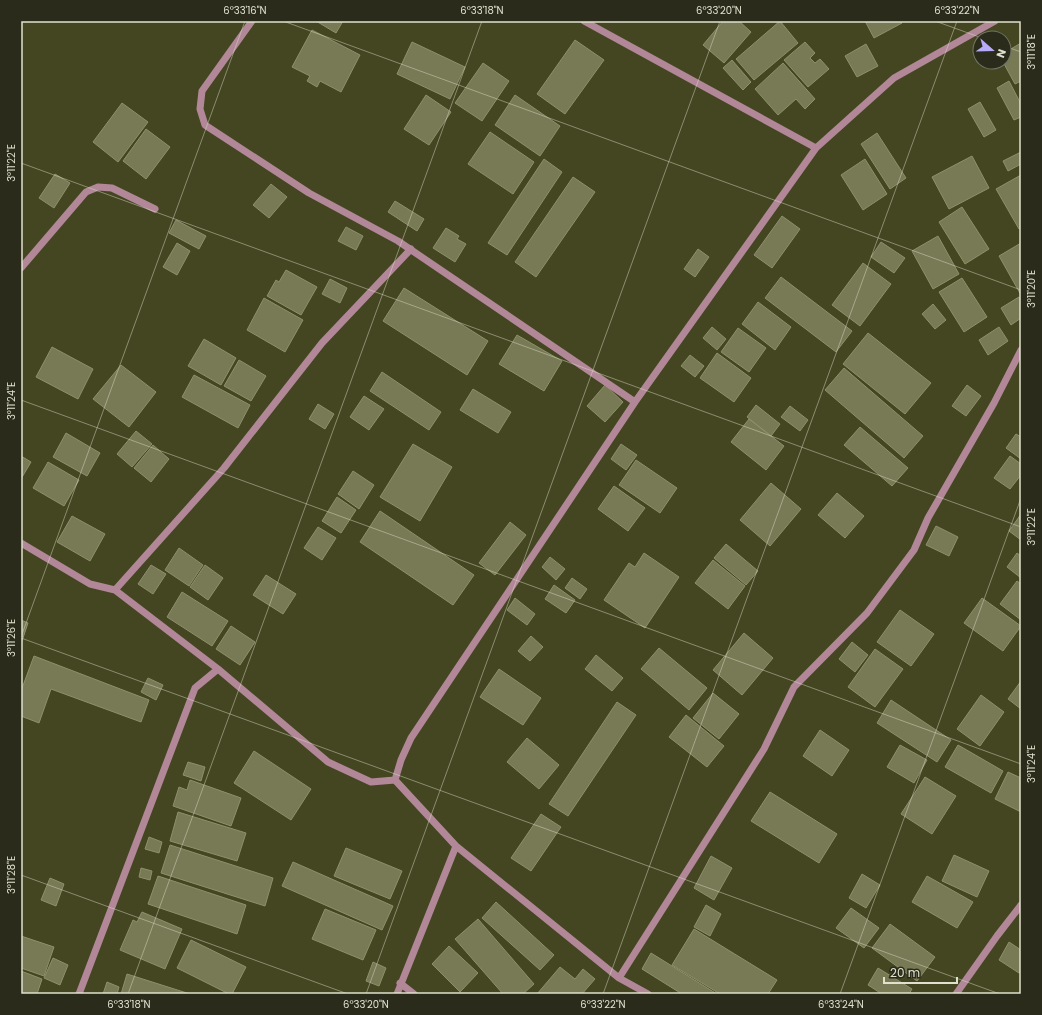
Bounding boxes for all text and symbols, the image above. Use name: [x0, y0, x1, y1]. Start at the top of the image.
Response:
text: 6°33'16"N: [223, 3, 267, 18]
text: 6°33'18"N: [460, 3, 504, 18]
text: 6°33'20"N: [696, 3, 742, 18]
text: 6°33'22"N: [934, 3, 980, 18]
north arrow: [972, 30, 1012, 70]
text: 3°11'18"E: [1024, 34, 1039, 70]
text: N: [992, 47, 1010, 60]
text: 3°11'22"E: [4, 144, 19, 182]
text: 3°11'20"E: [1024, 270, 1039, 308]
text: 3°11'24"E: [4, 382, 19, 420]
text: 3°11'22"E: [1024, 508, 1039, 546]
text: 3°11'26"E: [4, 619, 19, 657]
text: 3°11'24"E: [1024, 745, 1039, 783]
text: 3°11'28"E: [4, 856, 19, 894]
scale bar: [884, 959, 957, 985]
text: 20 m: [890, 964, 920, 981]
text: 6°33'18"N: [107, 997, 151, 1012]
text: 6°33'20"N: [343, 997, 389, 1012]
text: 6°33'22"N: [580, 997, 626, 1012]
text: 6°33'24"N: [818, 997, 864, 1012]

